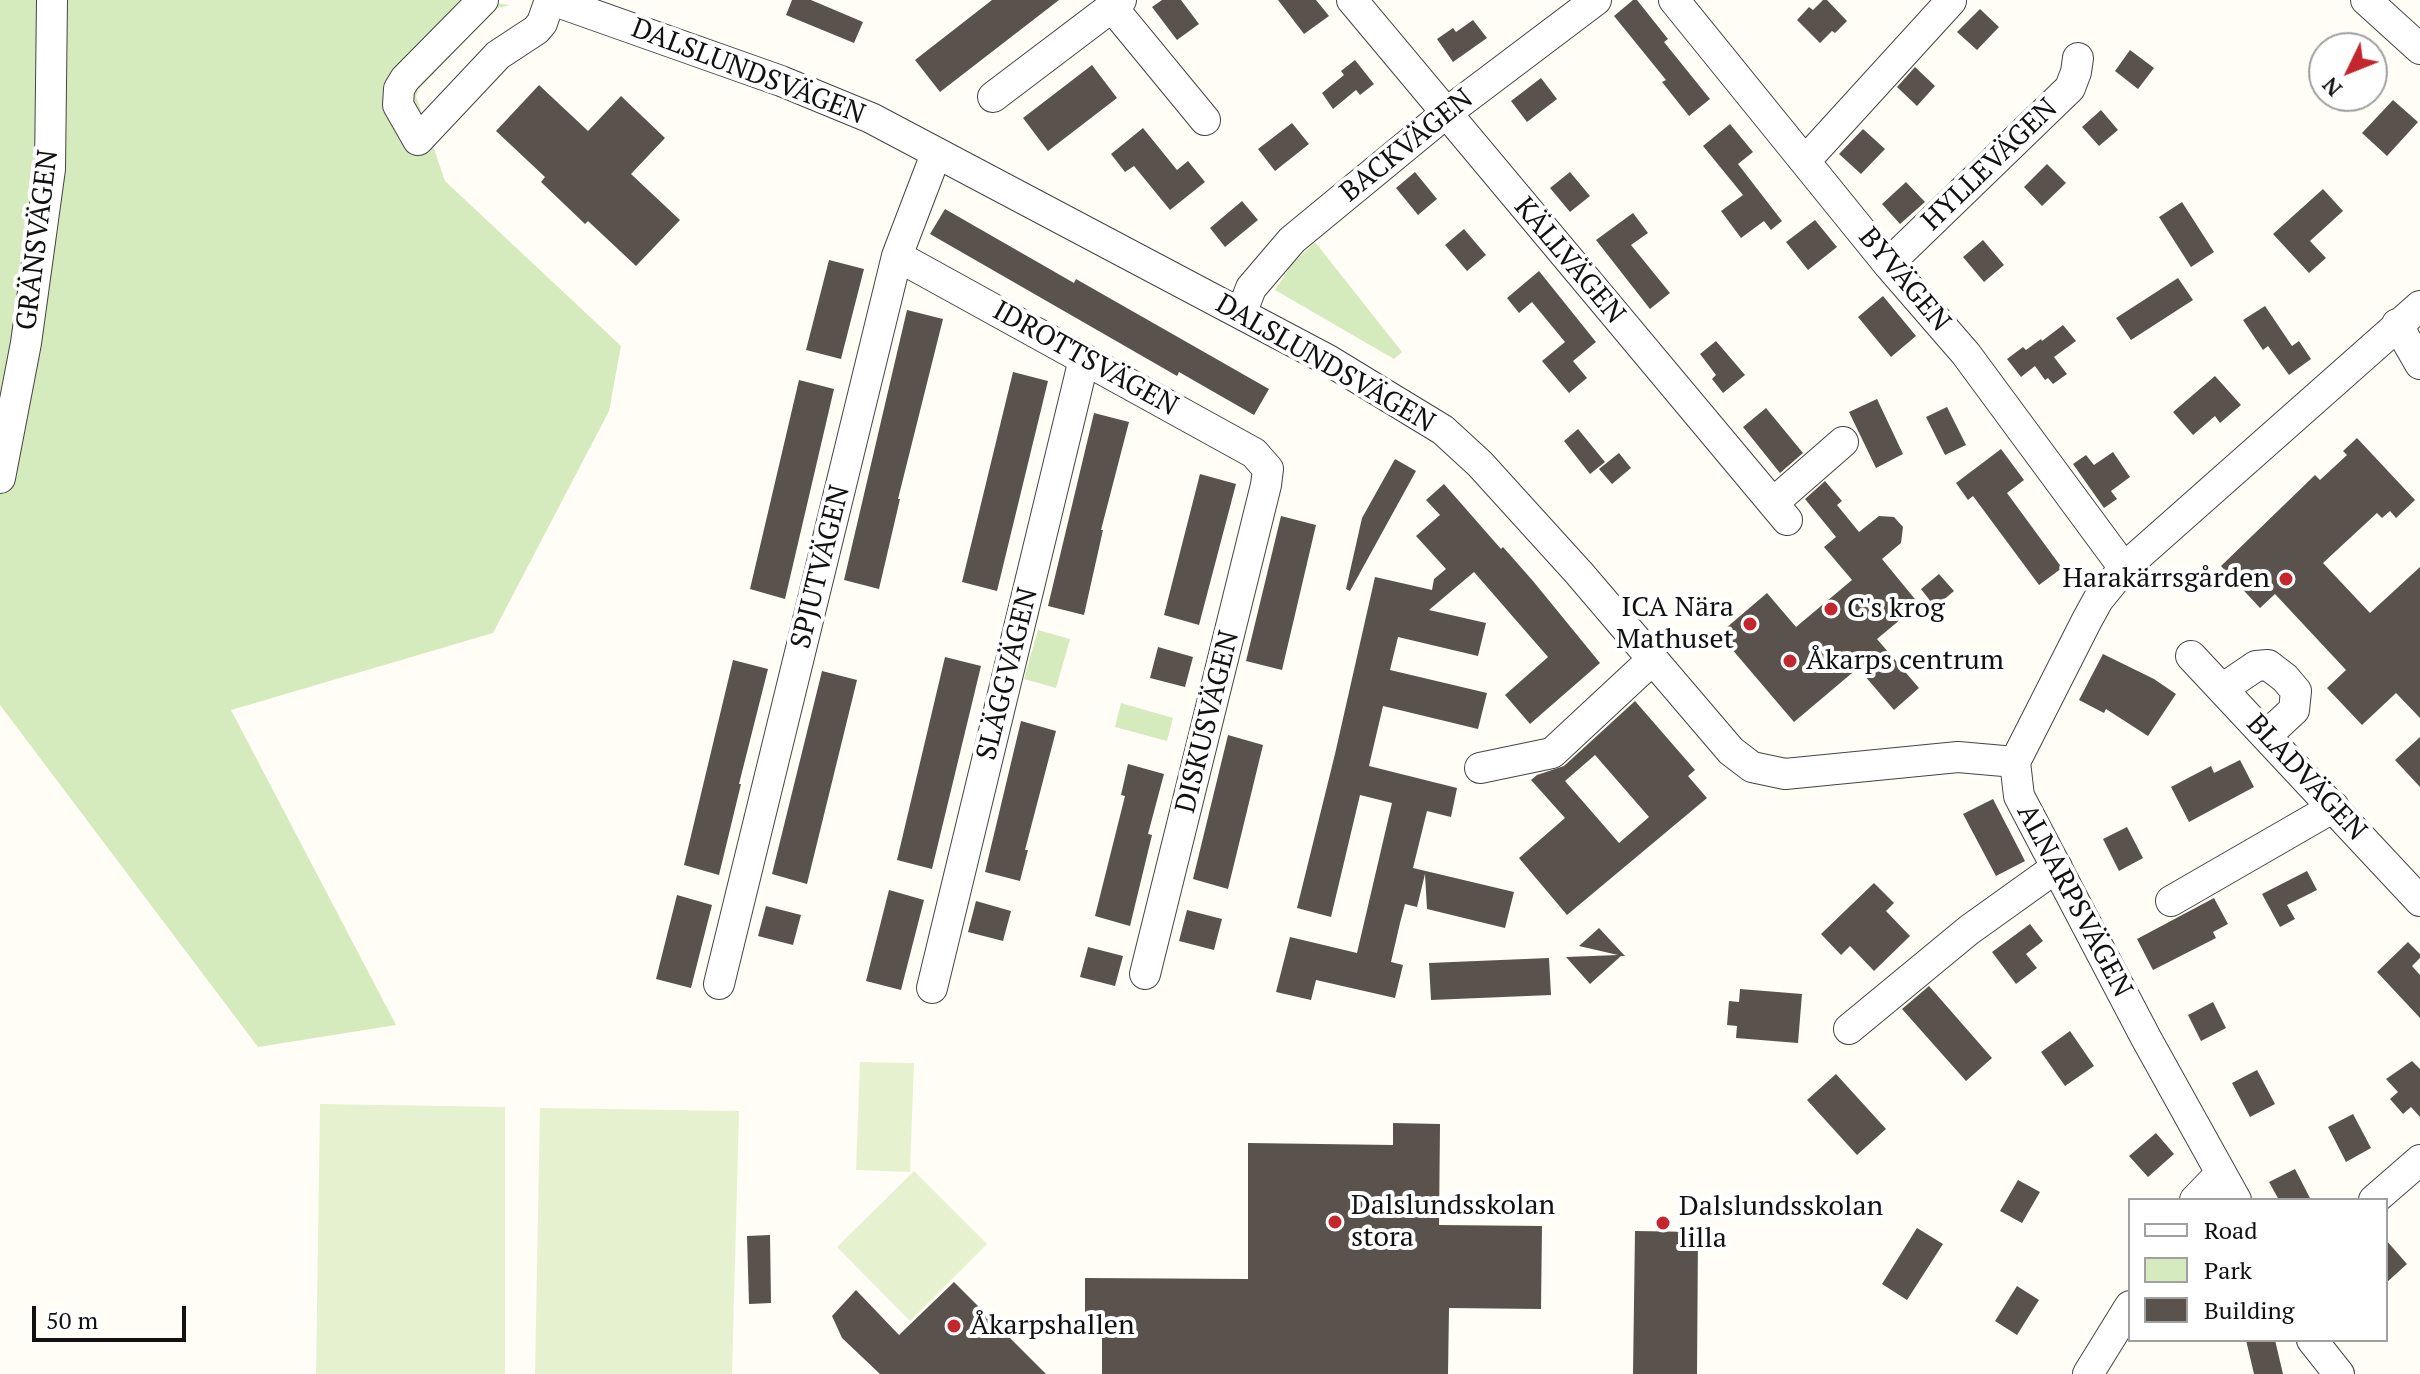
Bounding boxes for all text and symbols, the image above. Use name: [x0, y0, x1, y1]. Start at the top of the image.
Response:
street label: DALSLUNDSVÄGEN: [627, 12, 869, 132]
north arrow: [2308, 32, 2388, 112]
text: N: [2315, 71, 2348, 103]
street label: BACKVÄGEN: [1334, 82, 1480, 210]
street label: HYLLEVÄGEN: [1915, 92, 2065, 238]
street label: GRÄNSVÄGEN: [10, 148, 66, 332]
street label: KÄLLVÄGEN: [1506, 191, 1632, 331]
street label: BYVÄGEN: [1851, 221, 1957, 339]
street label: DALSLUNDSVÄGEN: [1210, 288, 1440, 440]
street label: IDROTTSVÄGEN: [987, 294, 1183, 424]
street label: SPJUTVÄGEN: [784, 482, 858, 652]
place label: Harakärrsgården: [2062, 562, 2270, 596]
marker: Harakärrsgården: [2277, 570, 2295, 588]
street label: SLÄGGVÄGEN: [970, 584, 1046, 764]
place label: ICA Nära Mathuset: [1616, 591, 1734, 657]
place label: C's krog: [1847, 592, 1945, 626]
marker: C's krog: [1822, 600, 1840, 618]
marker: ICA Nära Mathuset: [1741, 615, 1759, 633]
street label: DISKUSVÄGEN: [1169, 627, 1247, 817]
place label: Åkarps centrum: [1806, 644, 2004, 678]
marker: Åkarps centrum: [1781, 652, 1799, 670]
street label: BLADVÄGEN: [2239, 708, 2373, 848]
street label: ALNARPSVÄGEN: [2009, 799, 2139, 1003]
place label: Dalslundsskolan stora: [1351, 1189, 1555, 1255]
place label: Dalslundsskolan lilla: [1679, 1190, 1883, 1256]
legend: [2128, 1198, 2388, 1342]
marker: Dalslundsskolan stora: [1326, 1213, 1344, 1231]
marker: Dalslundsskolan lilla: [1654, 1214, 1672, 1232]
text: Road: [2204, 1214, 2258, 1246]
text: Park: [2204, 1254, 2252, 1286]
scale bar: [36, 1290, 190, 1340]
text: Building: [2204, 1294, 2294, 1326]
text: 50 m: [46, 1304, 98, 1336]
place label: Åkarpshallen: [970, 1309, 1135, 1343]
marker: Åkarpshallen: [945, 1317, 963, 1335]

